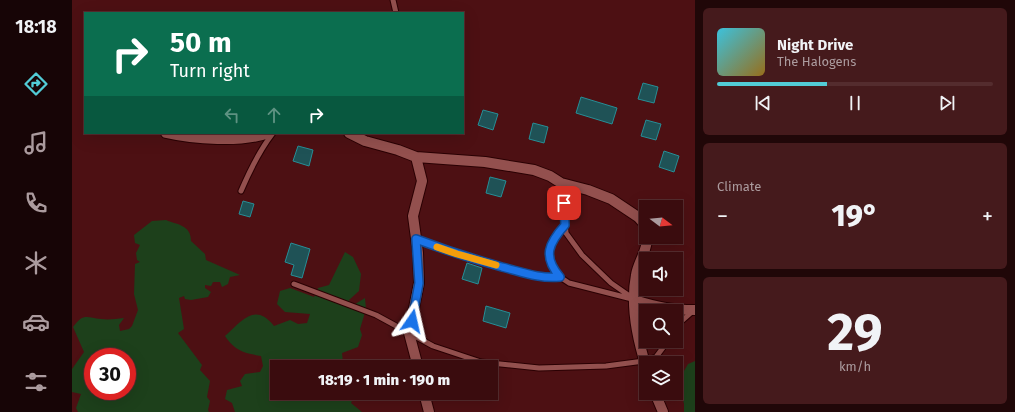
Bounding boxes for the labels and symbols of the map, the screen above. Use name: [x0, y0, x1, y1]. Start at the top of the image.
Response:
pin: [547, 186, 581, 220]
north arrow: [639, 200, 683, 244]
position arrow: [391, 300, 433, 342]
speed limit sign: 30: [84, 348, 136, 400]

